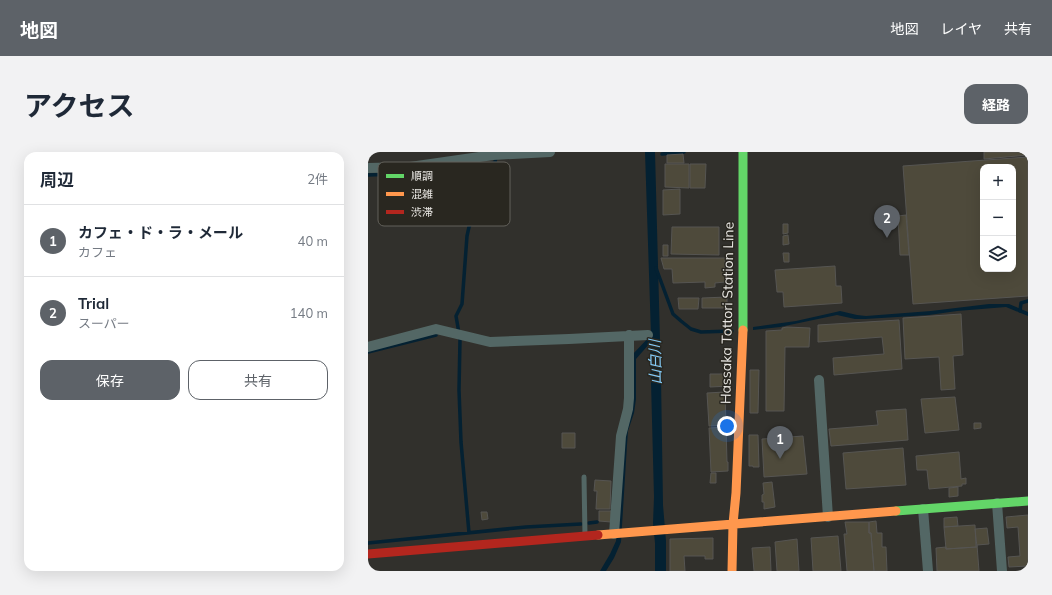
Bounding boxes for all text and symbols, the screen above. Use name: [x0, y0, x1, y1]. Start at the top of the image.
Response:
text: 地図: [20, 18, 58, 42]
text: 地図: [890, 20, 918, 38]
text: レイヤ: [940, 20, 982, 38]
text: 共有: [1004, 20, 1032, 38]
button: 経路: [964, 84, 1028, 124]
text: アクセス: [24, 88, 135, 123]
legend: [378, 162, 510, 226]
map controls: [980, 164, 1016, 272]
button: +: [980, 164, 1016, 200]
text: 周辺: [40, 169, 74, 190]
text: 順調: [411, 169, 433, 183]
text: 2件: [307, 171, 328, 187]
text: 混雑: [411, 187, 433, 201]
button: −: [980, 200, 1016, 236]
text: 渋滞: [411, 205, 433, 219]
pin: 2: [874, 205, 900, 238]
street label: Hassaka Tottori Station Line: [716, 222, 738, 404]
text: カフェ・ド・ラ・メール: [78, 223, 243, 242]
text: 1: [49, 233, 57, 249]
text: 40 m: [298, 233, 328, 249]
button: layers: [980, 236, 1016, 272]
text: カフェ: [78, 244, 117, 260]
text: Trial: [78, 294, 109, 313]
text: 2: [49, 305, 57, 321]
text: 140 m: [290, 305, 328, 321]
text: スーパー: [78, 315, 130, 331]
water label: 山白川: [645, 337, 665, 385]
button: 保存: [40, 360, 180, 400]
button: 共有: [188, 360, 328, 400]
your location: [717, 416, 737, 436]
pin: 1: [767, 426, 793, 459]

